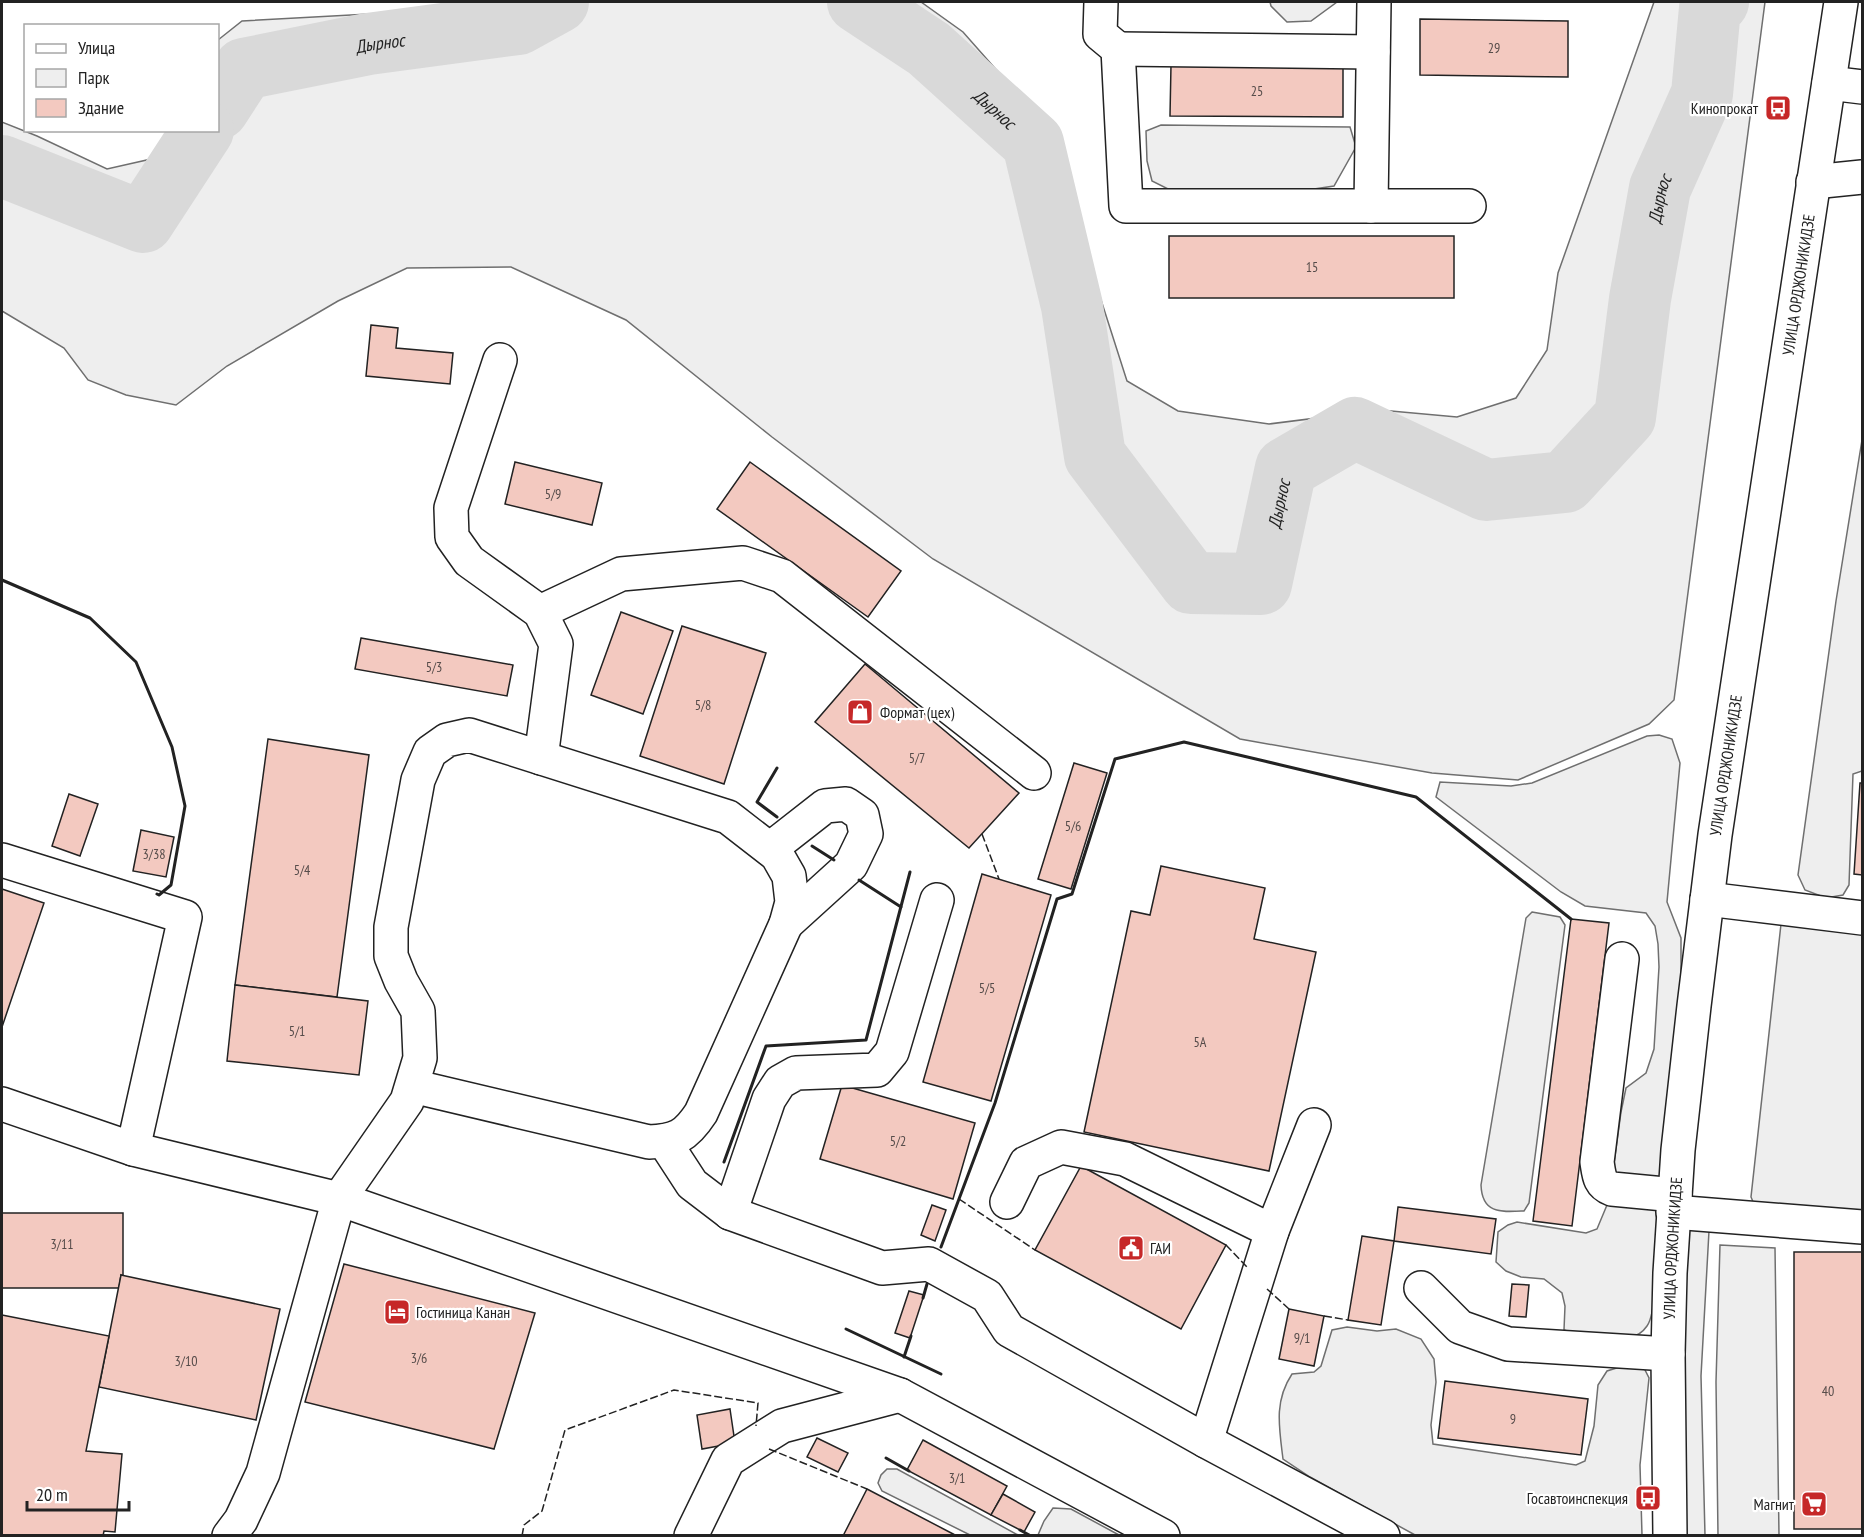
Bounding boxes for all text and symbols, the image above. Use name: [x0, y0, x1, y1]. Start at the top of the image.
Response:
legend: [24, 24, 219, 132]
water label: Дырнос: [352, 27, 408, 58]
text: Улица: [78, 36, 115, 59]
house number: 29: [1488, 39, 1500, 57]
text: Парк: [78, 66, 109, 89]
house number: 25: [1251, 82, 1263, 100]
water label: Дырнос: [968, 83, 1023, 135]
bus stop icon: Кинопрокат: [1763, 93, 1793, 123]
text: Здание: [78, 96, 124, 119]
place label: Кинопрокат: [1691, 98, 1759, 118]
water label: Дырнос: [1642, 168, 1677, 226]
street label: УЛИЦА ОРДЖОНИКИДЗЕ: [1778, 213, 1819, 357]
house number: 15: [1306, 258, 1318, 276]
water label: Дырнос: [1262, 475, 1295, 531]
house number: 5/9: [545, 485, 561, 503]
house number: 5/3: [426, 658, 442, 676]
street label: УЛИЦА ОРДЖОНИКИДЗЕ: [1705, 693, 1746, 837]
house number: 5/8: [695, 696, 711, 714]
shop icon: Формат (цех): [845, 697, 875, 727]
place label: Формат (цех): [880, 702, 955, 722]
house number: 5/7: [909, 749, 925, 767]
house number: 5/6: [1065, 817, 1081, 835]
house number: 3/38: [142, 845, 166, 863]
house number: 5/4: [294, 861, 311, 879]
house number: 5/5: [979, 979, 995, 997]
house number: 5/1: [289, 1022, 305, 1040]
house number: 5А: [1194, 1033, 1207, 1051]
house number: 5/2: [890, 1132, 906, 1150]
street label: УЛИЦА ОРДЖОНИКИДЗЕ: [1659, 1176, 1686, 1320]
public building icon: ГАИ: [1116, 1233, 1146, 1263]
house number: 3/11: [50, 1235, 74, 1253]
place label: ГАИ: [1150, 1238, 1171, 1258]
hotel icon: Гостиница Канан: [382, 1297, 412, 1327]
place label: Гостиница Канан: [416, 1302, 510, 1322]
house number: 9/1: [1294, 1329, 1310, 1347]
house number: 3/6: [411, 1349, 427, 1367]
house number: 3/10: [174, 1352, 198, 1370]
house number: 40: [1822, 1382, 1834, 1400]
house number: 9: [1510, 1410, 1516, 1428]
house number: 3/1: [949, 1469, 965, 1487]
scale bar: [27, 1474, 129, 1512]
text: 20 m: [36, 1483, 68, 1506]
bus stop icon: Госавтоинспекция: [1633, 1483, 1663, 1513]
place label: Госавтоинспекция: [1527, 1488, 1628, 1508]
supermarket icon: Магнит: [1799, 1489, 1829, 1519]
place label: Магнит: [1754, 1494, 1795, 1514]

